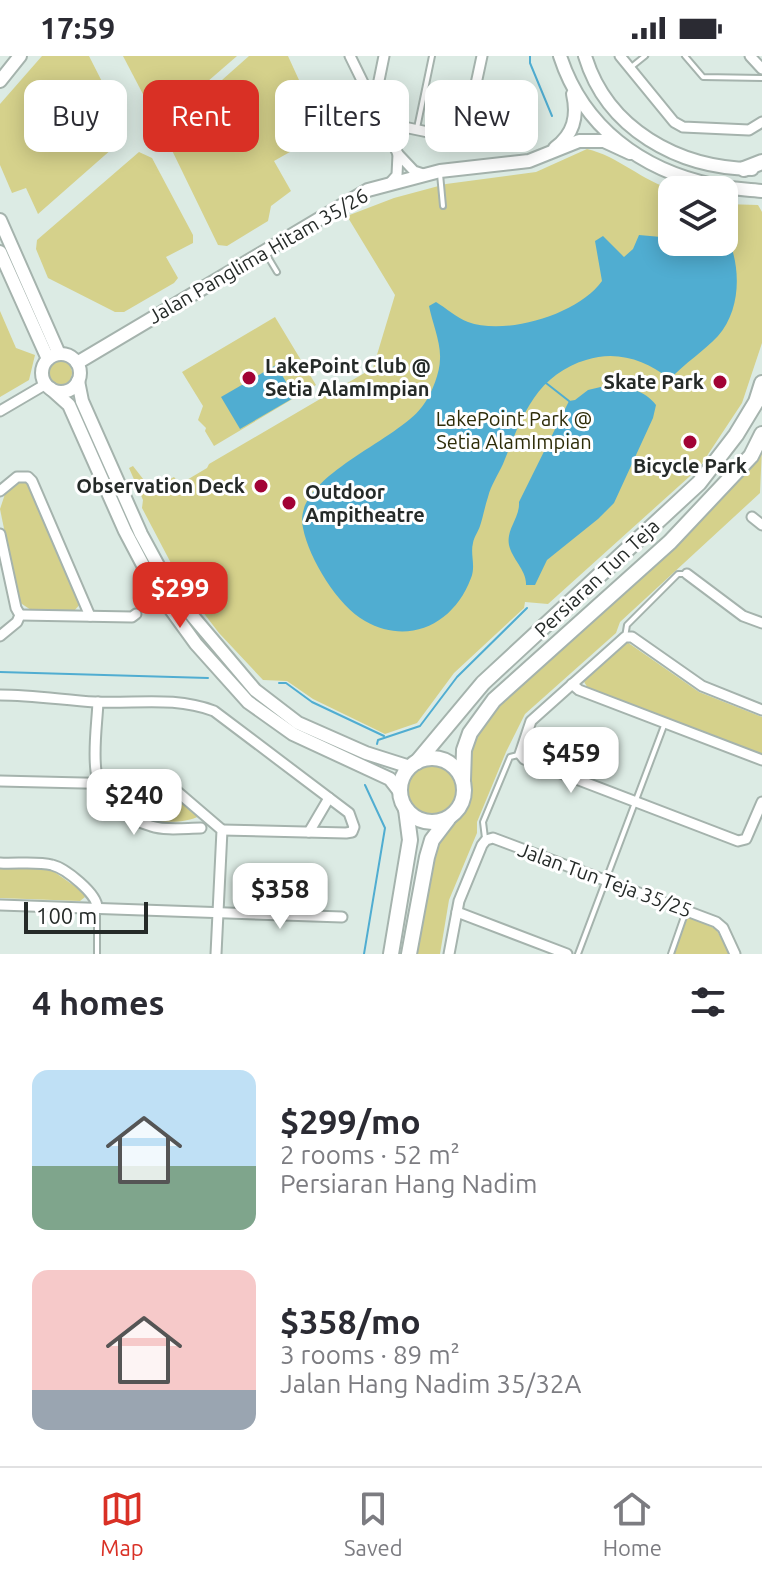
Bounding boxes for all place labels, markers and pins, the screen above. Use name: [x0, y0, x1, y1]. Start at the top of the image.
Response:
place label: LakePoint Club @ Setia AlamImpian: [265, 354, 431, 400]
marker: LakePoint Club @ Setia AlamImpian: [240, 369, 258, 387]
place label: Skate Park: [604, 370, 704, 393]
marker: Skate Park: [711, 373, 729, 391]
marker: Bicycle Park: [681, 433, 699, 451]
place label: Bicycle Park: [633, 454, 747, 477]
place label: Observation Deck: [76, 474, 245, 497]
marker: Observation Deck: [252, 477, 270, 495]
place label: Outdoor Ampitheatre: [305, 480, 425, 526]
marker: Outdoor Ampitheatre: [280, 494, 298, 512]
pin: $299: [133, 562, 227, 630]
pin: $459: [524, 727, 618, 795]
pin: $240: [87, 769, 181, 837]
pin: $358: [233, 863, 327, 931]

